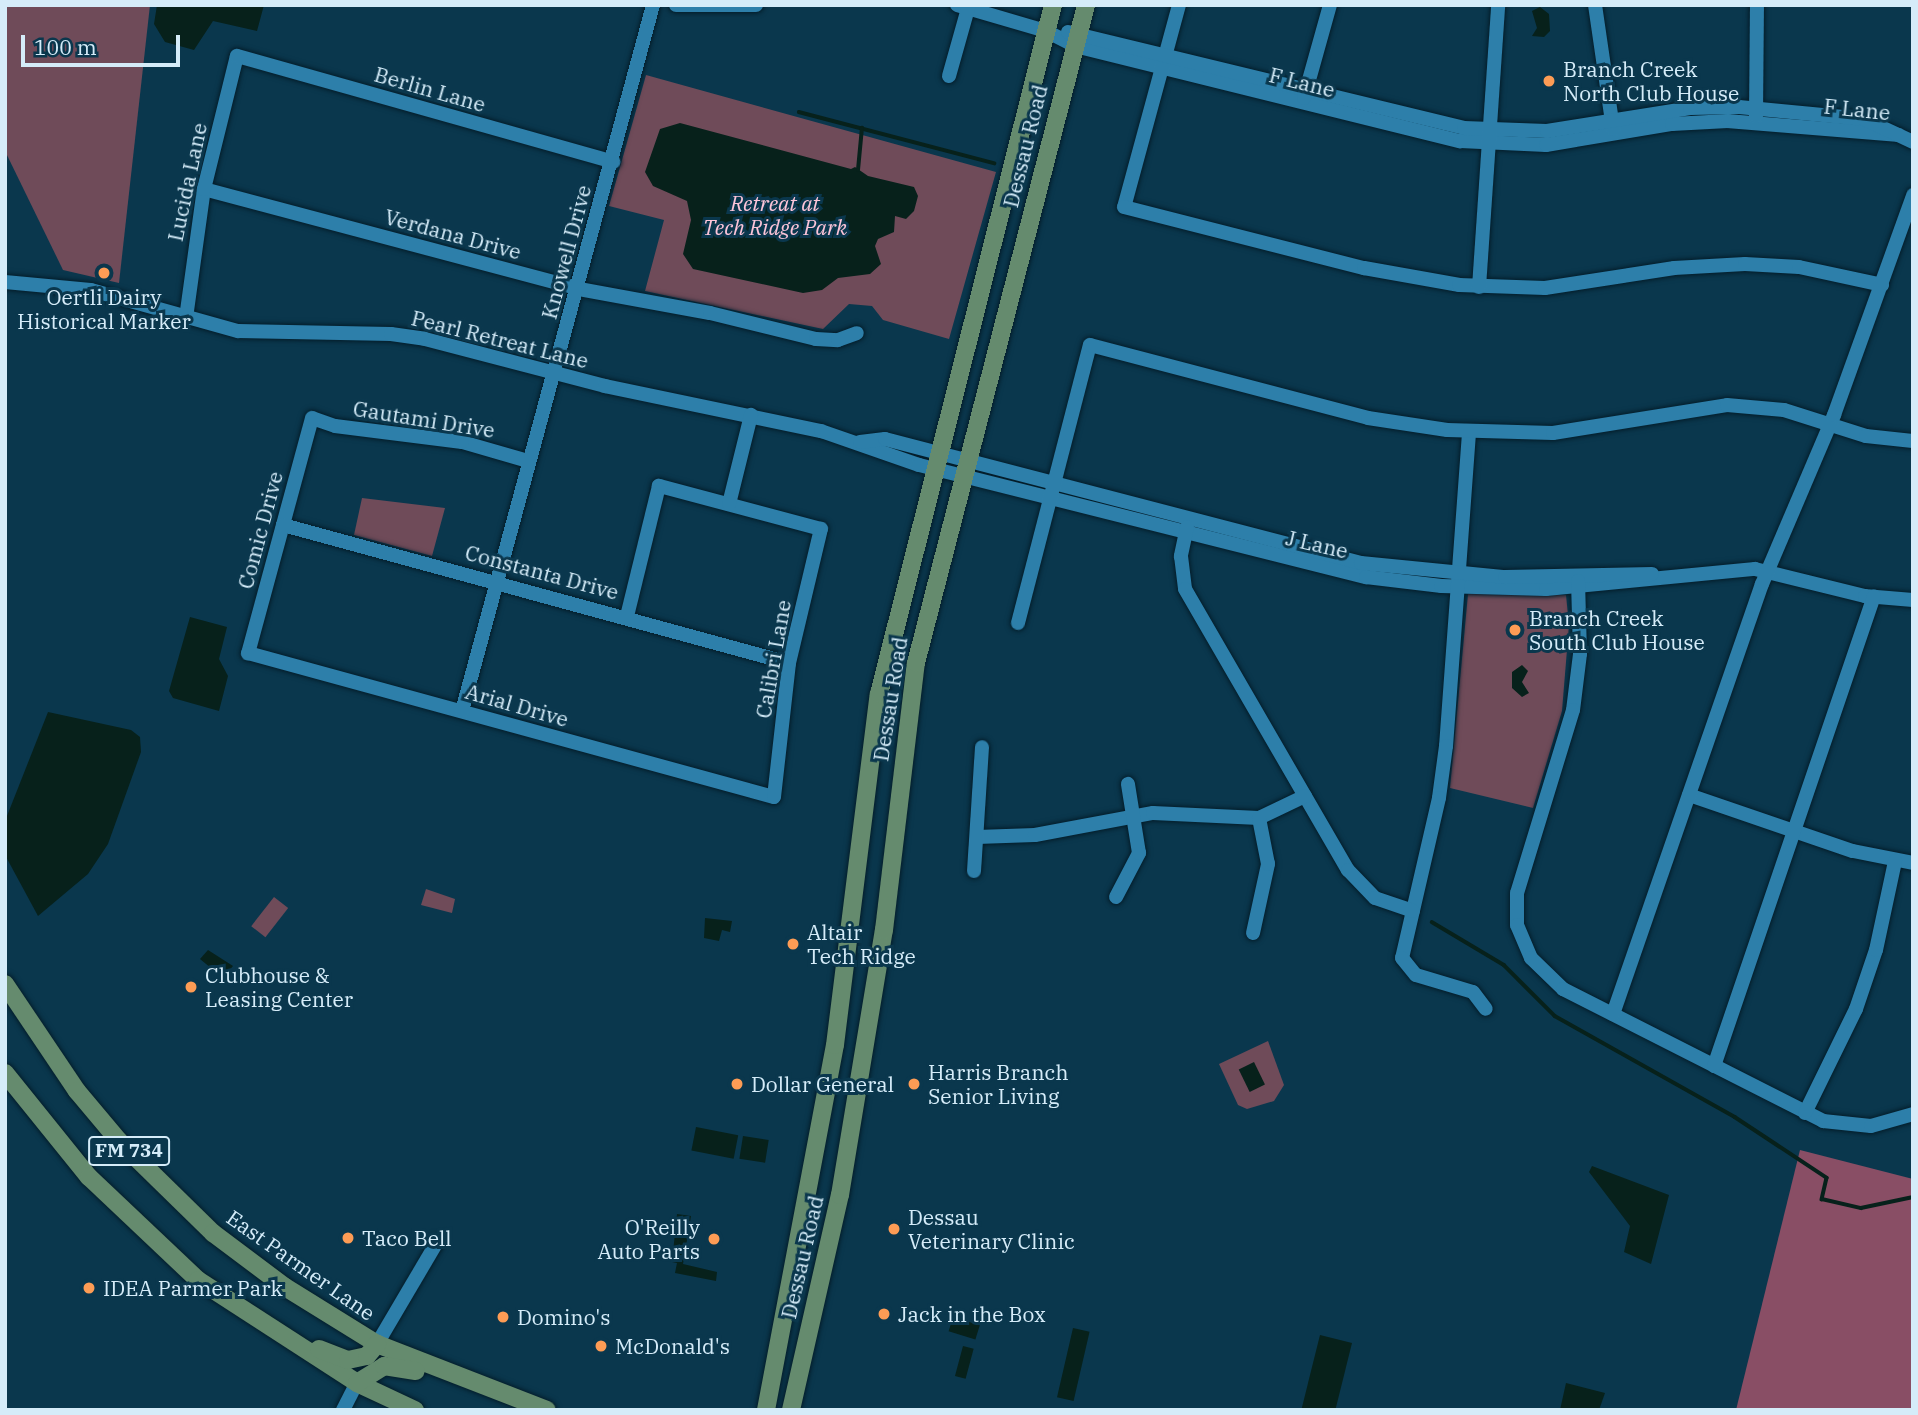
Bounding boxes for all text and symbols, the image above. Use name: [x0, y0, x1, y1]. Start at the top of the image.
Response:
scale bar: [24, 21, 184, 65]
text: 100 m: [34, 33, 97, 61]
place label: Branch Creek North Club House: [1563, 56, 1739, 106]
street label: Berlin Lane: [372, 61, 488, 117]
street label: F Lane: [1267, 62, 1337, 102]
marker: Branch Creek North Club House: [1541, 73, 1557, 89]
street label: Dessau Road: [998, 82, 1052, 210]
street label: F Lane: [1823, 93, 1891, 125]
street label: Lucida Lane: [162, 120, 212, 244]
street label: Knowell Drive: [536, 182, 596, 322]
park label: Retreat at Tech Ridge Park: [703, 190, 847, 240]
street label: Verdana Drive: [382, 204, 524, 264]
marker: Oertli Dairy Historical Marker: [96, 265, 112, 281]
place label: Oertli Dairy Historical Marker: [17, 284, 191, 334]
street label: Pearl Retreat Lane: [409, 305, 591, 373]
street label: Gautami Drive: [351, 395, 497, 443]
street label: Comic Drive: [232, 468, 288, 592]
street label: J Lane: [1283, 525, 1351, 563]
street label: Constanta Drive: [463, 539, 621, 605]
street label: Calibri Lane: [750, 598, 796, 720]
place label: Branch Creek South Club House: [1529, 605, 1705, 655]
marker: Branch Creek South Club House: [1507, 622, 1523, 638]
street label: Dessau Road: [868, 635, 912, 763]
street label: Arial Drive: [463, 678, 571, 732]
place label: Altair Tech Ridge: [807, 919, 916, 969]
marker: Altair Tech Ridge: [785, 936, 801, 952]
place label: Clubhouse & Leasing Center: [205, 962, 353, 1012]
marker: Clubhouse & Leasing Center: [183, 979, 199, 995]
place label: Harris Branch Senior Living: [928, 1059, 1069, 1109]
place label: Dollar General: [751, 1071, 894, 1097]
marker: Dollar General: [729, 1076, 745, 1092]
marker: Harris Branch Senior Living: [906, 1076, 922, 1092]
road number: FM 734: [87, 1135, 171, 1166]
street label: Dessau Road: [776, 1193, 828, 1321]
place label: Dessau Veterinary Clinic: [908, 1204, 1075, 1254]
street label: East Parmer Lane: [222, 1205, 380, 1325]
place label: O'Reilly Auto Parts: [597, 1214, 700, 1264]
marker: Dessau Veterinary Clinic: [886, 1221, 902, 1237]
place label: Taco Bell: [362, 1225, 452, 1251]
marker: Taco Bell: [340, 1230, 356, 1246]
marker: O'Reilly Auto Parts: [706, 1231, 722, 1247]
place label: IDEA Parmer Park: [103, 1275, 283, 1301]
marker: IDEA Parmer Park: [81, 1280, 97, 1296]
place label: Jack in the Box: [898, 1301, 1046, 1327]
place label: Domino's: [517, 1304, 610, 1330]
marker: Jack in the Box: [876, 1306, 892, 1322]
marker: Domino's: [495, 1309, 511, 1325]
place label: McDonald's: [615, 1333, 730, 1359]
marker: McDonald's: [593, 1338, 609, 1354]

